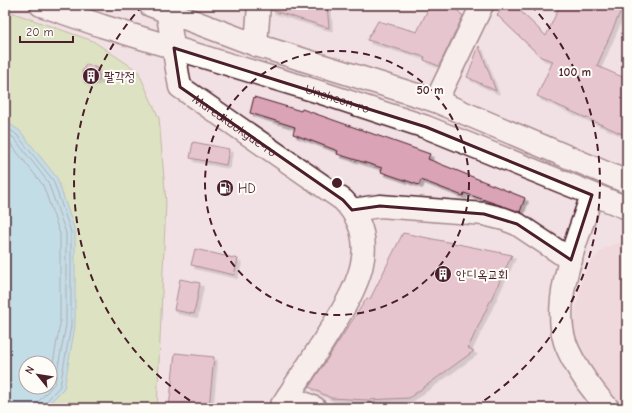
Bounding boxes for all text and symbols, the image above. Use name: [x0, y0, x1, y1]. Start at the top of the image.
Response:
scale bar: [20, 18, 73, 44]
text: 20 m: [26, 25, 54, 39]
text: 100 m: [559, 65, 591, 79]
building icon: 팔각정: [81, 66, 101, 86]
place label: 팔각정: [104, 69, 135, 84]
street label: Uncheon-ro: [303, 81, 372, 116]
text: 50 m: [416, 83, 444, 97]
street label: Mareukbokgae-ro: [190, 91, 280, 160]
centre of rings: [330, 176, 344, 190]
fuel station icon: HD: [215, 178, 235, 198]
place label: HD: [238, 181, 256, 196]
building icon: 안디옥교회: [433, 264, 453, 284]
place label: 안디옥교회: [456, 267, 508, 282]
north arrow: [18, 355, 58, 395]
text: N: [22, 364, 37, 377]

